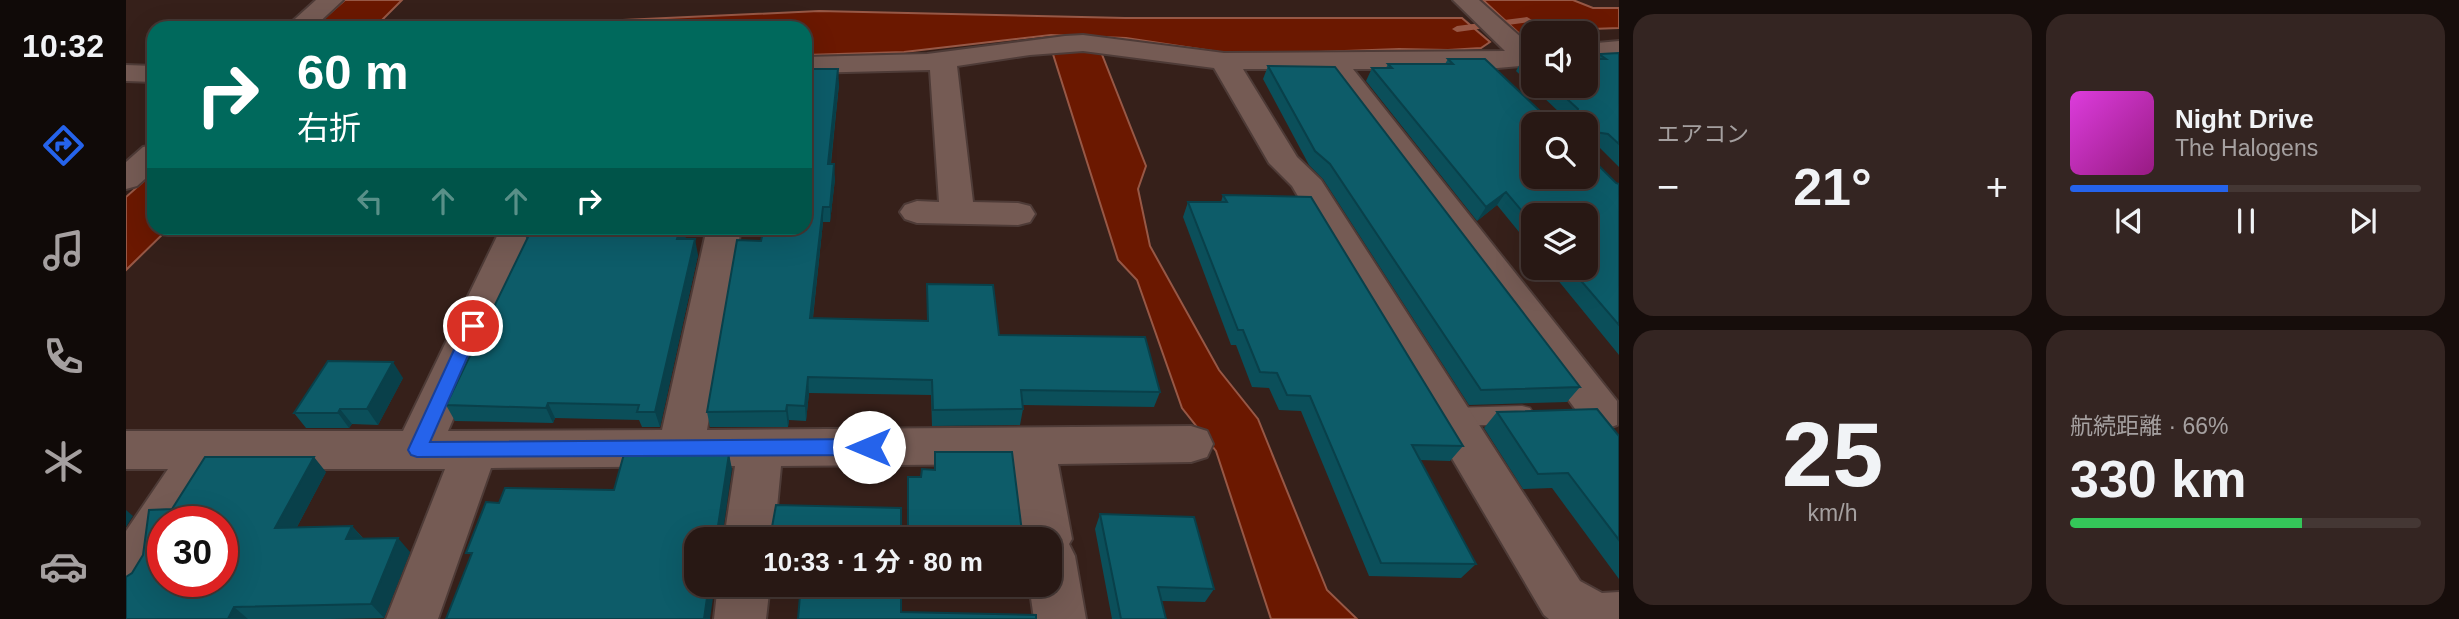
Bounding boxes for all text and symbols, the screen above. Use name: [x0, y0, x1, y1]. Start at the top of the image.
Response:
map controls: [1521, 21, 1598, 280]
button: sound: [1521, 21, 1598, 98]
text: 10:32: [22, 28, 104, 64]
text: 60 m: [297, 45, 409, 99]
icon: right: [182, 49, 273, 140]
text: Night Drive: [2175, 104, 2314, 134]
text: 右折: [297, 110, 361, 146]
button: search: [1521, 112, 1598, 189]
icon: directions: [39, 121, 88, 170]
text: エアコン: [1657, 121, 1749, 147]
text: The Halogens: [2175, 135, 2318, 161]
text: 21°: [1793, 158, 1872, 216]
text: −: [1657, 166, 1679, 208]
text: +: [1986, 166, 2008, 208]
icon: left: [351, 182, 389, 220]
icon: ahead: [424, 182, 462, 220]
icon: ahead: [497, 182, 535, 220]
icon: right: [570, 182, 608, 220]
icon: previous: [2110, 202, 2148, 240]
icon: pause: [2227, 202, 2265, 240]
icon: next: [2344, 202, 2382, 240]
button: layers: [1521, 203, 1598, 280]
icon: music: [39, 226, 88, 275]
pin: [443, 296, 503, 356]
icon: arrive: [454, 307, 492, 345]
icon: phone: [39, 332, 88, 381]
text: 25: [1782, 404, 1883, 505]
position arrow: [832, 410, 906, 484]
text: 航続距離 · 66%: [2070, 413, 2228, 439]
icon: climate: [39, 437, 88, 486]
text: 330 km: [2070, 450, 2246, 508]
text: km/h: [1808, 500, 1857, 526]
speed limit sign: 30: [147, 506, 238, 597]
icon: car: [39, 542, 88, 591]
text: 10:33 · 1 分 · 80 m: [763, 547, 983, 577]

